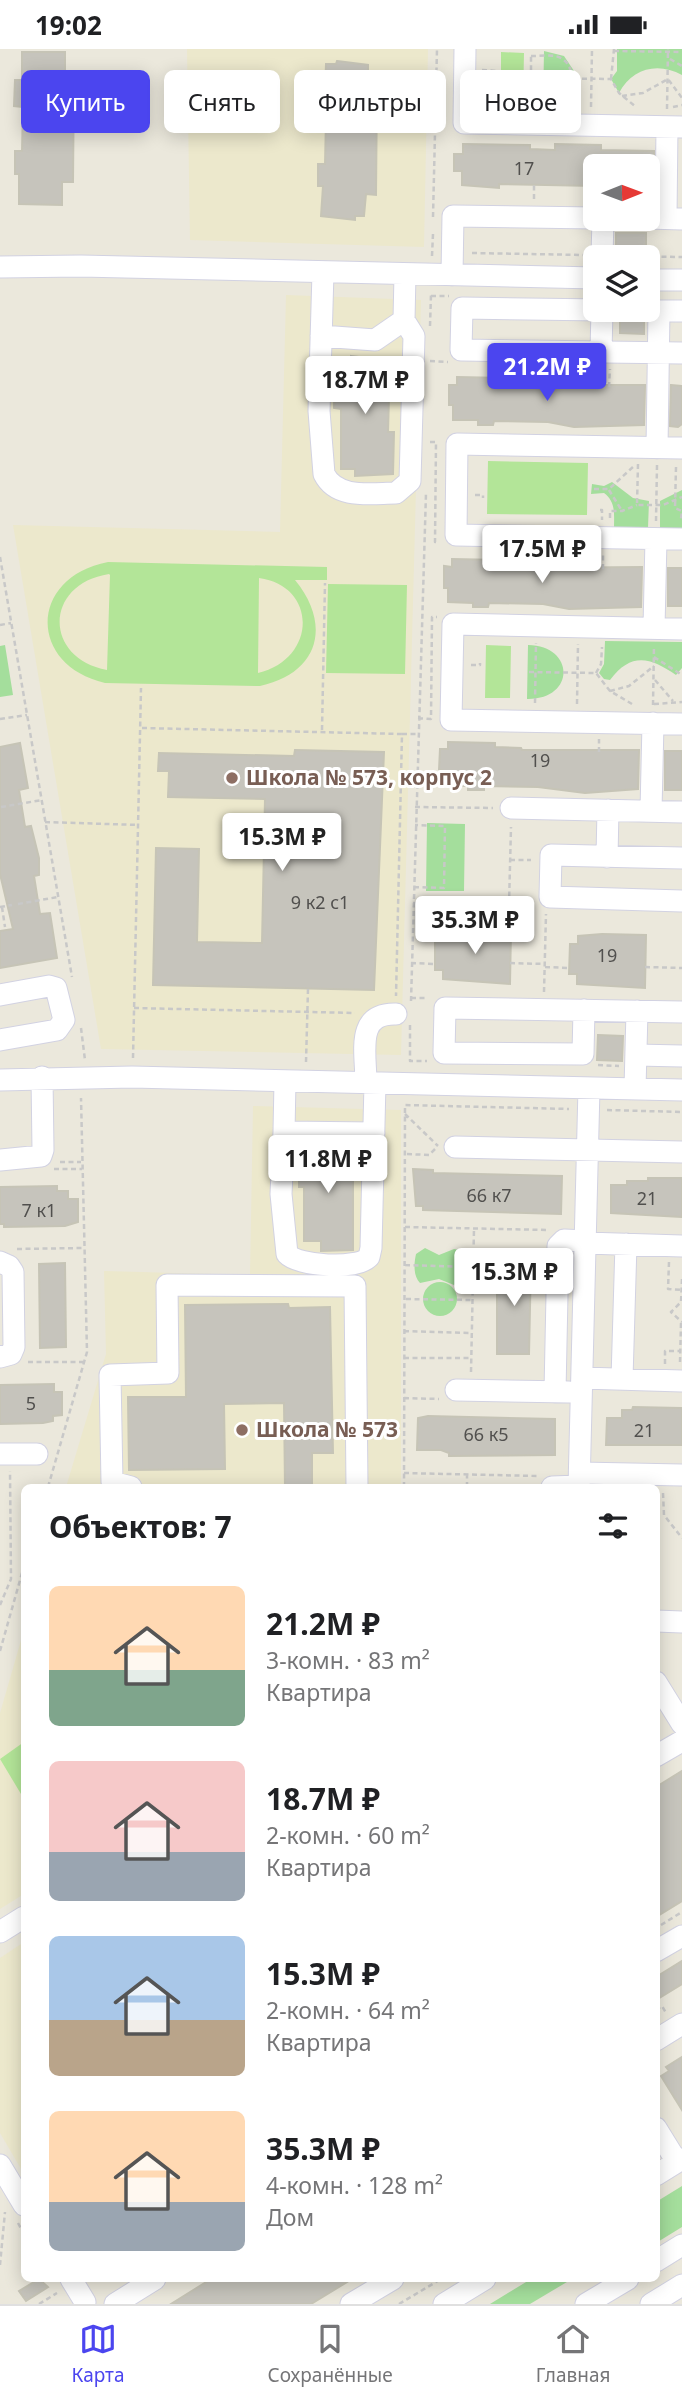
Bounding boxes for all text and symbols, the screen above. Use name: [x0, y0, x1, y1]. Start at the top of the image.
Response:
text: 19:02: [35, 7, 102, 43]
chip: Купить: [21, 70, 150, 133]
chip: Снять: [164, 70, 280, 133]
chip: Фильтры: [294, 70, 446, 133]
chip: Новое: [460, 70, 581, 133]
north arrow: [583, 154, 660, 231]
map controls: [583, 154, 660, 322]
house number: 17: [514, 156, 534, 180]
button: layers: [583, 245, 660, 322]
pin: 21.2M ₽: [482, 343, 612, 403]
text: 21.2M ₽: [503, 350, 591, 382]
pin: 18.7M ₽: [300, 357, 430, 416]
text: 18.7M ₽: [321, 363, 409, 395]
pin: 17.5M ₽: [477, 525, 607, 585]
text: 17.5M ₽: [498, 532, 586, 564]
house number: 19: [530, 748, 550, 772]
place label: Школа № 573, корпус 2: [246, 763, 492, 791]
marker: Школа № 573, корпус 2: [224, 770, 240, 786]
pin: 15.3M ₽: [217, 813, 347, 873]
text: 15.3M ₽: [238, 820, 326, 852]
house number: 9 к2 с1: [291, 890, 349, 914]
pin: 35.3M ₽: [410, 897, 540, 956]
text: 35.3M ₽: [431, 903, 519, 935]
house number: 19: [597, 943, 617, 967]
pin: 11.8M ₽: [263, 1135, 393, 1195]
text: 11.8M ₽: [284, 1142, 372, 1174]
house number: 66 к7: [466, 1183, 512, 1207]
house number: 21: [637, 1186, 657, 1210]
house number: 7 к1: [22, 1198, 56, 1222]
pin: 15.3M ₽: [449, 1249, 579, 1308]
text: 15.3M ₽: [470, 1255, 558, 1287]
house number: 5: [26, 1391, 36, 1415]
place label: Школа № 573: [256, 1415, 398, 1443]
house number: 21: [634, 1418, 654, 1442]
marker: Школа № 573: [234, 1422, 250, 1438]
house number: 66 к5: [463, 1422, 509, 1446]
text: Объектов: 7: [49, 1506, 232, 1547]
icon: filters: [594, 1507, 632, 1545]
text: 21.2M ₽: [266, 1603, 380, 1644]
icon: home: [105, 1614, 189, 1698]
text: 3-комн. · 83 m²: [266, 1644, 430, 1676]
text: Квартира: [266, 1676, 372, 1708]
text: 18.7M ₽: [266, 1778, 380, 1819]
icon: home: [105, 1789, 189, 1873]
text: 2-комн. · 60 m²: [266, 1819, 430, 1851]
text: Квартира: [266, 1851, 372, 1883]
text: 15.3M ₽: [266, 1953, 380, 1994]
icon: home: [105, 1964, 189, 2048]
text: 2-комн. · 64 m²: [266, 1994, 430, 2026]
text: Квартира: [266, 2026, 372, 2058]
text: 35.3M ₽: [266, 2128, 380, 2169]
icon: home: [105, 2139, 189, 2223]
text: 4-комн. · 128 m²: [266, 2169, 443, 2201]
text: Дом: [266, 2201, 314, 2233]
tab: Карта: [72, 2320, 125, 2388]
tab: Сохранённые: [268, 2320, 393, 2388]
tab: Главная: [536, 2320, 611, 2388]

